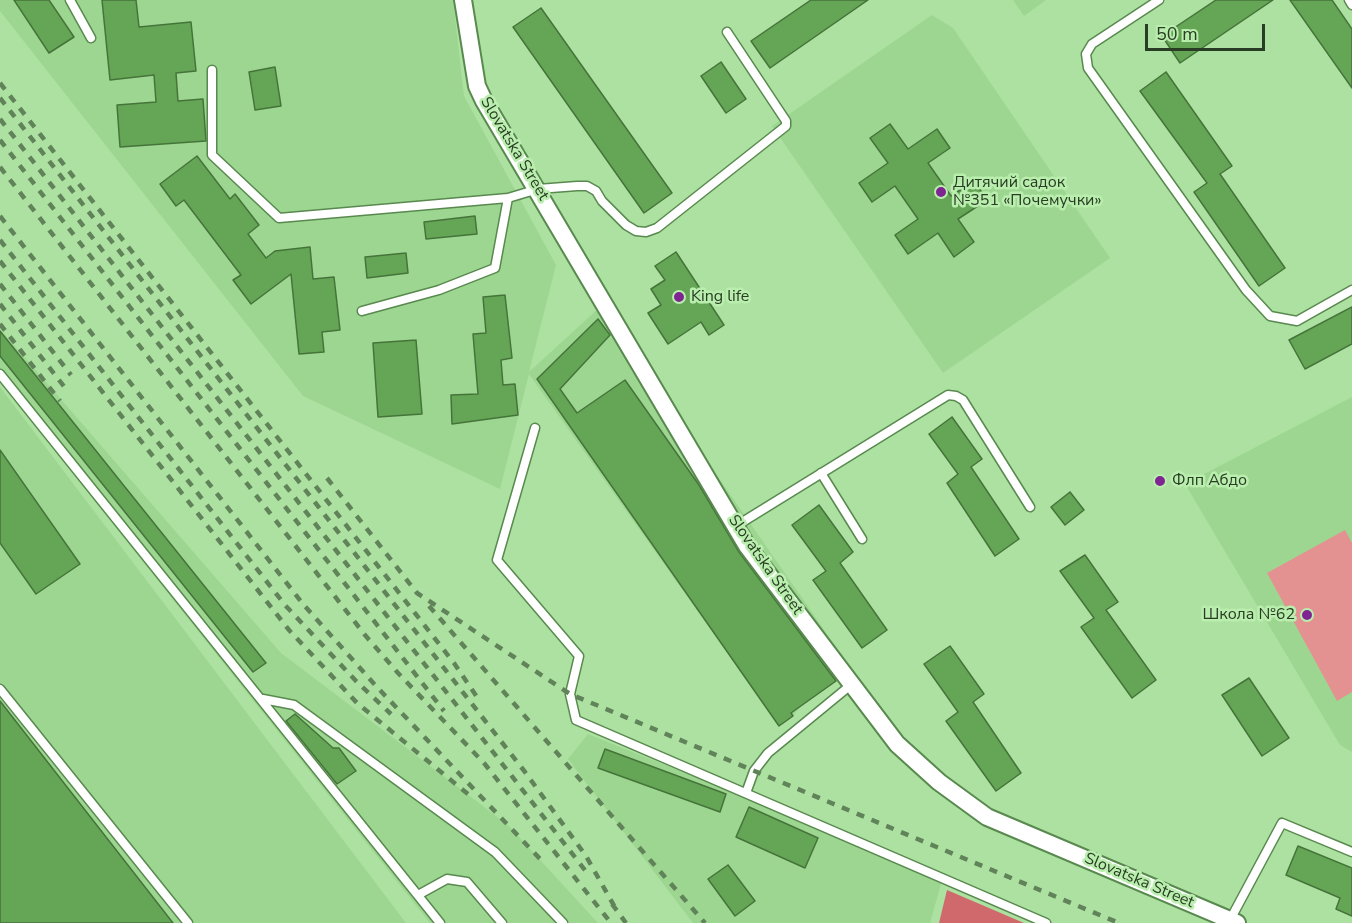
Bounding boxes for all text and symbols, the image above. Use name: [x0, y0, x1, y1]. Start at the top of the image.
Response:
scale bar: [1148, 12, 1268, 50]
text: 50 m: [1156, 22, 1198, 46]
street label: Slovatska Street: [476, 94, 552, 204]
place label: Дитячий садок №351 «Почемучки»: [953, 173, 1101, 211]
marker: Дитячий садок №351 «Почемучки»: [934, 185, 948, 199]
place label: King life: [691, 287, 749, 307]
marker: King life: [672, 290, 686, 304]
place label: Флп Абдо: [1172, 471, 1247, 491]
marker: Флп Абдо: [1153, 474, 1167, 488]
street label: Slovatska Street: [723, 511, 807, 619]
place label: Школа №62: [1202, 605, 1295, 625]
marker: Школа №62: [1300, 608, 1314, 622]
street label: Slovatska Street: [1081, 849, 1197, 913]

